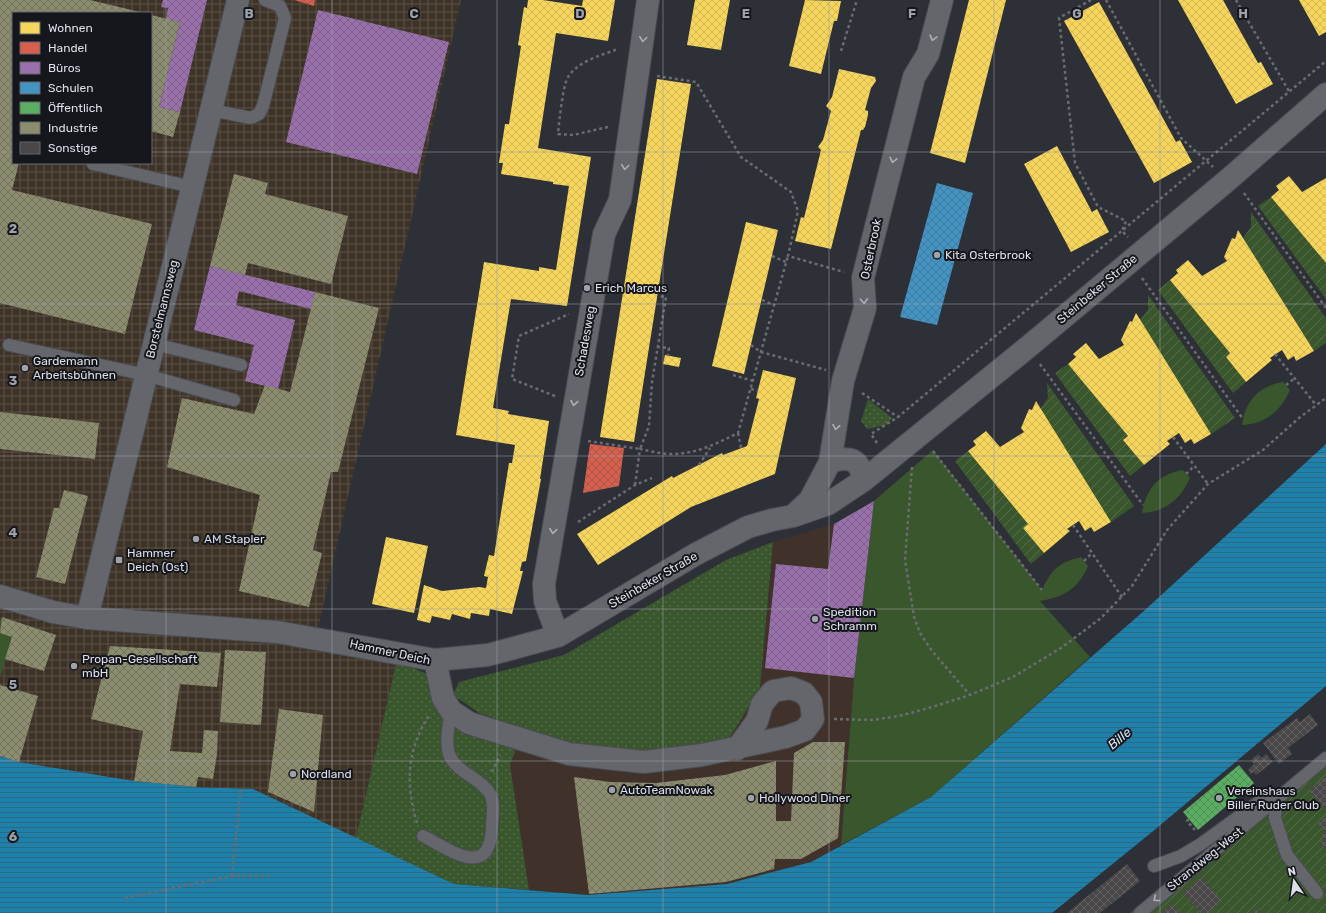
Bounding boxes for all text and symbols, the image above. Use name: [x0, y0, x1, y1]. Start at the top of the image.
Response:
text: B: [244, 6, 254, 21]
text: C: [409, 6, 419, 21]
text: D: [575, 6, 585, 21]
text: E: [742, 6, 750, 21]
text: F: [908, 6, 916, 21]
text: G: [1072, 6, 1082, 21]
text: H: [1238, 6, 1248, 21]
legend: [12, 12, 152, 164]
text: Wohnen: [48, 21, 93, 35]
one-way arrow: [929, 34, 937, 41]
one-way arrow: [639, 36, 648, 42]
text: Handel: [48, 41, 87, 55]
text: Büros: [48, 61, 81, 75]
text: Schulen: [48, 81, 94, 95]
text: Öffentlich: [48, 101, 103, 115]
text: Industrie: [48, 121, 98, 135]
text: Sonstige: [48, 141, 97, 155]
one-way arrow: [889, 157, 897, 164]
one-way arrow: [621, 164, 630, 170]
street label: Osterbrook: [858, 217, 884, 281]
text: 2: [9, 221, 17, 236]
place label: Kita Osterbrook: [945, 248, 1032, 262]
marker: Kita Osterbrook: [932, 250, 942, 260]
street label: Steinbeker Straße: [1054, 251, 1140, 326]
street label: Borstelmannsweg: [143, 258, 181, 360]
place label: Erich Marcus: [595, 281, 667, 295]
marker: Erich Marcus: [582, 283, 592, 293]
one-way arrow: [860, 298, 869, 304]
street label: Schadesweg: [572, 305, 598, 377]
place label: Gardemann Arbeitsbühnen: [33, 354, 116, 382]
marker: Gardemann Arbeitsbühnen: [20, 363, 30, 373]
text: 3: [9, 373, 18, 388]
one-way arrow: [570, 400, 579, 406]
one-way arrow: [832, 424, 841, 430]
text: 4: [9, 525, 18, 540]
one-way arrow: [549, 528, 558, 534]
place label: AM Stapler: [204, 532, 265, 546]
marker: AM Stapler: [191, 534, 201, 544]
place label: Hammer Deich (Ost): [127, 546, 188, 574]
street label: Steinbeker Straße: [606, 549, 700, 611]
marker: Hammer Deich (Ost): [114, 555, 124, 565]
place label: Spedition Schramm: [823, 605, 877, 633]
marker: Spedition Schramm: [810, 614, 820, 624]
street label: Hammer Deich: [348, 637, 432, 667]
place label: Propan-Gesellschaft mbH: [82, 652, 198, 680]
marker: Propan-Gesellschaft mbH: [69, 661, 79, 671]
text: 5: [9, 677, 17, 692]
water label: Bille: [1105, 724, 1134, 752]
place label: Nordland: [301, 767, 352, 781]
marker: Nordland: [288, 769, 298, 779]
place label: AutoTeamNowak: [620, 783, 714, 797]
place label: Vereinshaus Biller Ruder Club: [1227, 784, 1319, 812]
marker: AutoTeamNowak: [607, 785, 617, 795]
place label: Hollywood Diner: [759, 791, 850, 805]
marker: Hollywood Diner: [746, 793, 756, 803]
marker: Vereinshaus Biller Ruder Club: [1214, 793, 1224, 803]
street label: Strandweg-West: [1164, 824, 1246, 894]
text: 6: [9, 829, 18, 844]
north arrow: [1274, 861, 1314, 901]
text: N: [1287, 865, 1297, 879]
one-way arrow: [1153, 895, 1161, 902]

